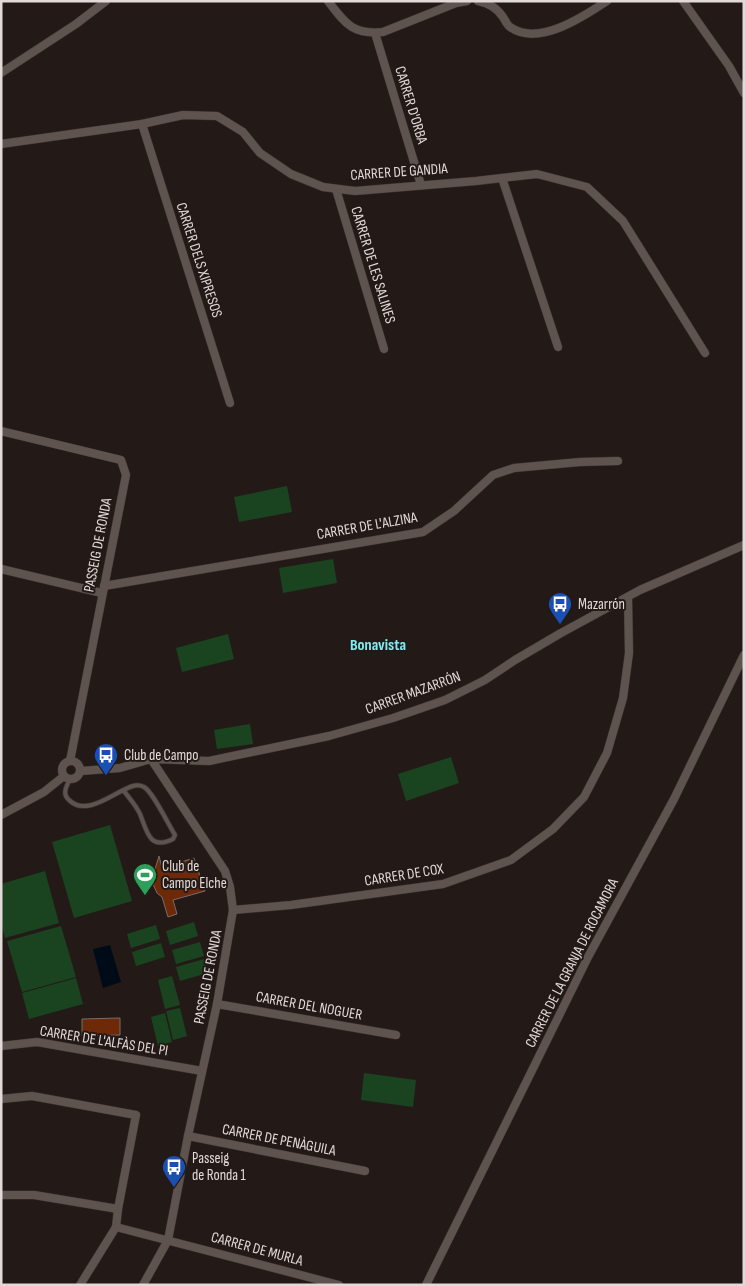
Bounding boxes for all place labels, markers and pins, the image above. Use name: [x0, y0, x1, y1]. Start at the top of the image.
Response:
bus stop icon: Mazarrón: [547, 591, 573, 625]
place label: Mazarrón: [578, 595, 625, 614]
bus stop icon: Club de Campo: [93, 742, 119, 776]
place label: Club de Campo: [124, 746, 198, 765]
place label: Club de Campo Elche: [162, 857, 227, 893]
sports icon: Club de Campo Elche: [132, 862, 158, 896]
place label: Passeig de Ronda 1: [192, 1149, 246, 1185]
bus stop icon: Passeig de Ronda 1: [161, 1154, 187, 1188]

